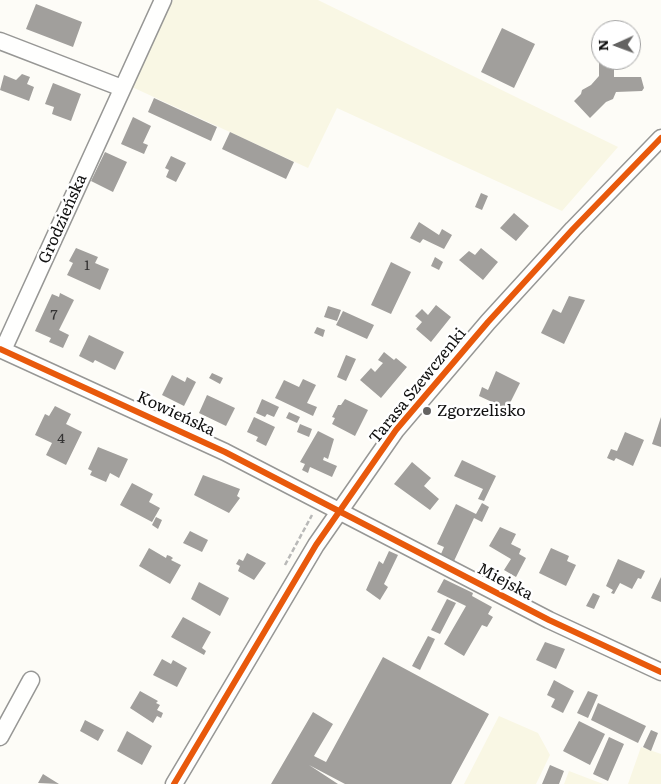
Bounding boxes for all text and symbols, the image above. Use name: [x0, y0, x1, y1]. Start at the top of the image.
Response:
north arrow: [591, 20, 641, 70]
text: N: [592, 39, 612, 52]
street label: Grodzieńska: [35, 171, 91, 267]
house number: 1: [84, 258, 90, 274]
house number: 7: [50, 307, 58, 323]
street label: Tarasa Szewczenki: [366, 324, 470, 448]
street label: Kowieńska: [134, 388, 218, 440]
place label: Zgorzelisko: [437, 401, 526, 421]
marker: Zgorzelisko: [421, 405, 433, 417]
house number: 4: [57, 431, 65, 447]
street label: Miejska: [474, 559, 536, 605]

